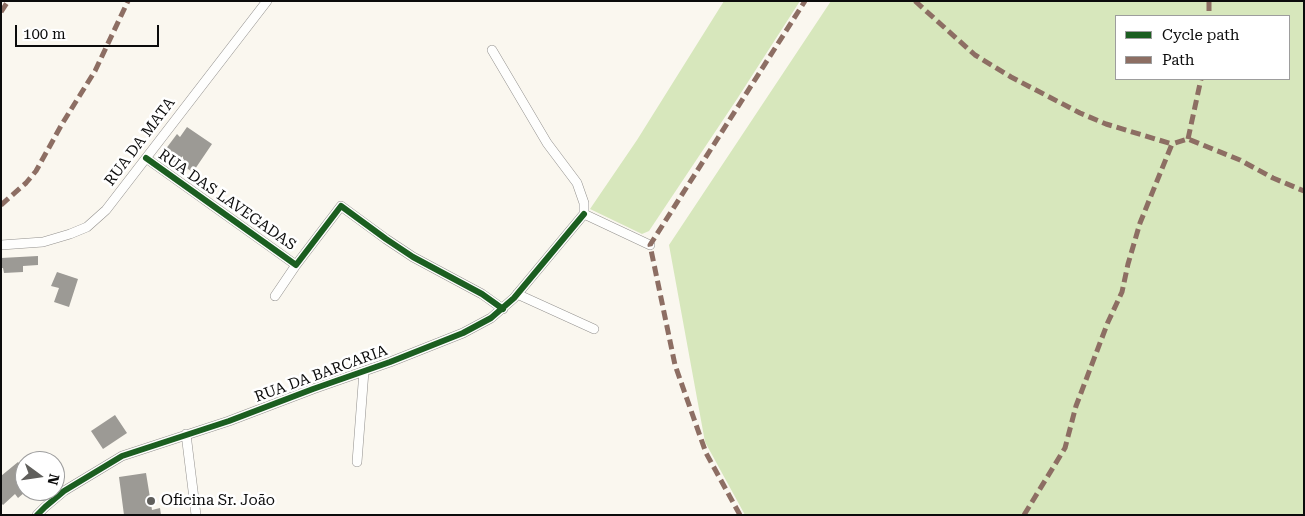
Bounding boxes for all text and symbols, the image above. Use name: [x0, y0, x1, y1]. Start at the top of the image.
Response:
scale bar: [18, 15, 161, 47]
legend: [1115, 15, 1290, 80]
text: 100 m: [23, 25, 66, 43]
text: Cycle path: [1162, 26, 1239, 44]
text: Path: [1162, 51, 1195, 69]
street label: RUA DA MATA: [101, 94, 179, 190]
street label: RUA DAS LAVEGADAS: [155, 146, 299, 254]
street label: RUA DA BARCARIA: [252, 342, 390, 406]
north arrow: [15, 451, 65, 501]
text: N: [45, 472, 63, 487]
place label: Oficina Sr. João: [161, 492, 275, 510]
marker: Oficina Sr. João: [145, 495, 157, 507]

